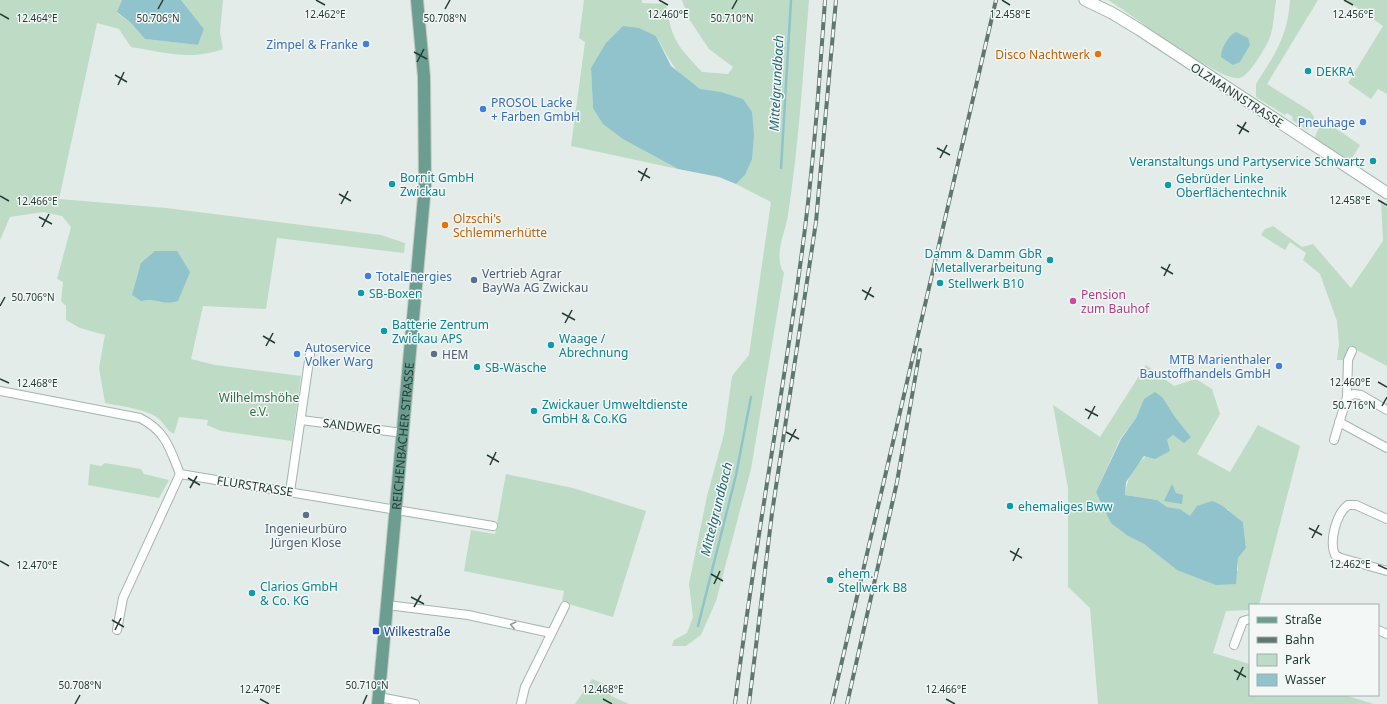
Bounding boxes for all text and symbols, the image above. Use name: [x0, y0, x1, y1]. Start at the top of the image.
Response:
text: 12.462°E: [304, 7, 346, 21]
text: 12.460°E: [647, 7, 689, 21]
text: 12.458°E: [989, 7, 1031, 21]
text: 12.456°E: [1332, 7, 1374, 21]
text: 12.464°E: [16, 11, 58, 25]
text: 50.706°N: [136, 11, 180, 25]
text: 50.708°N: [423, 11, 467, 25]
text: 50.710°N: [710, 11, 754, 25]
water label: Mittelgrundbach: [764, 34, 788, 132]
place label: Zimpel & Franke: [266, 36, 358, 53]
marker: Zimpel & Franke: [361, 39, 371, 49]
place label: Disco Nachtwerk: [995, 46, 1091, 63]
marker: Disco Nachtwerk: [1093, 49, 1103, 59]
street label: OLZMANNSTRASSE: [1187, 59, 1287, 131]
place label: DEKRA: [1316, 63, 1354, 80]
marker: DEKRA: [1303, 66, 1313, 76]
place label: PROSOL Lacke + Farben GmbH: [491, 94, 580, 125]
marker: PROSOL Lacke + Farben GmbH: [478, 104, 488, 114]
place label: Pneuhage: [1298, 114, 1355, 131]
marker: Pneuhage: [1358, 117, 1368, 127]
place label: Veranstaltungs und Partyservice Schwartz: [1129, 153, 1365, 170]
marker: Veranstaltungs und Partyservice Schwartz: [1368, 156, 1378, 166]
place label: Bornit GmbH Zwickau: [400, 169, 474, 200]
place label: Gebrüder Linke Oberflächentechnik: [1176, 170, 1288, 201]
marker: Bornit GmbH Zwickau: [387, 179, 397, 189]
marker: Gebrüder Linke Oberflächentechnik: [1163, 180, 1173, 190]
text: 12.458°E: [1329, 193, 1371, 207]
text: 12.466°E: [16, 194, 58, 208]
place label: Olzschi's Schlemmerhütte: [453, 210, 547, 241]
marker: Olzschi's Schlemmerhütte: [440, 220, 450, 230]
place label: Damm & Damm GbR Metallverarbeitung: [924, 245, 1043, 276]
marker: Damm & Damm GbR Metallverarbeitung: [1045, 255, 1055, 265]
place label: Vertrieb Agrar BayWa AG Zwickau: [482, 265, 588, 296]
place label: TotalEnergies: [376, 268, 452, 285]
marker: TotalEnergies: [363, 271, 373, 281]
marker: Vertrieb Agrar BayWa AG Zwickau: [469, 275, 479, 285]
place label: Stellwerk B10: [948, 275, 1024, 292]
marker: Stellwerk B10: [935, 278, 945, 288]
place label: SB-Boxen: [369, 285, 422, 302]
place label: Pension zum Bauhof: [1081, 286, 1150, 317]
marker: SB-Boxen: [356, 288, 366, 298]
text: 50.706°N: [11, 290, 55, 304]
marker: Pension zum Bauhof: [1068, 296, 1078, 306]
place label: Batterie Zentrum Zwickau APS: [392, 316, 489, 347]
marker: Batterie Zentrum Zwickau APS: [379, 326, 389, 336]
place label: Waage / Abrechnung: [559, 330, 628, 361]
place label: Autoservice Volker Warg: [305, 339, 373, 370]
marker: Waage / Abrechnung: [546, 340, 556, 350]
place label: HEM: [442, 346, 468, 363]
marker: Autoservice Volker Warg: [292, 349, 302, 359]
marker: HEM: [429, 349, 439, 359]
place label: MTB Marienthaler Baustoffhandels GmbH: [1140, 351, 1271, 382]
place label: SB-Wäsche: [485, 359, 547, 376]
marker: MTB Marienthaler Baustoffhandels GmbH: [1274, 361, 1284, 371]
street label: REICHENBACHER STRASSE: [387, 362, 417, 511]
marker: SB-Wäsche: [472, 362, 482, 372]
text: 12.460°E: [1329, 375, 1371, 389]
text: 12.468°E: [16, 376, 58, 390]
park label: Wilhelmshöhe e.V.: [219, 389, 299, 420]
place label: Zwickauer Umweltdienste GmbH & Co.KG: [542, 396, 688, 427]
text: 50.716°N: [1332, 398, 1376, 412]
marker: Zwickauer Umweltdienste GmbH & Co.KG: [529, 406, 539, 416]
street label: SANDWEG: [322, 414, 382, 438]
water label: Mittelgrundbach: [696, 460, 736, 558]
street label: FLURSTRASSE: [216, 472, 294, 500]
place label: ehemaliges Bww: [1018, 498, 1113, 515]
marker: ehemaliges Bww: [1005, 501, 1015, 511]
marker: Ingenieurbüro Jürgen Klose: [301, 510, 311, 520]
place label: Ingenieurbüro Jürgen Klose: [265, 520, 347, 551]
text: 12.462°E: [1329, 557, 1371, 571]
text: 12.470°E: [16, 558, 58, 572]
place label: ehem. Stellwerk B8: [838, 565, 907, 596]
marker: ehem. Stellwerk B8: [825, 575, 835, 585]
place label: Clarios GmbH & Co. KG: [260, 578, 338, 609]
marker: Clarios GmbH & Co. KG: [247, 588, 257, 598]
legend: [1249, 604, 1379, 696]
text: Straße: [1285, 611, 1322, 628]
one-way arrow: [510, 621, 516, 629]
place label: Wilkestraße: [384, 623, 451, 640]
marker: Wilkestraße: [371, 626, 381, 636]
text: Bahn: [1285, 631, 1314, 648]
text: Park: [1285, 651, 1311, 668]
text: Wasser: [1285, 671, 1326, 688]
text: 50.708°N: [58, 678, 102, 692]
text: 50.710°N: [345, 678, 389, 692]
text: 12.470°E: [239, 682, 281, 696]
text: 12.468°E: [582, 682, 624, 696]
text: 12.466°E: [925, 682, 967, 696]

